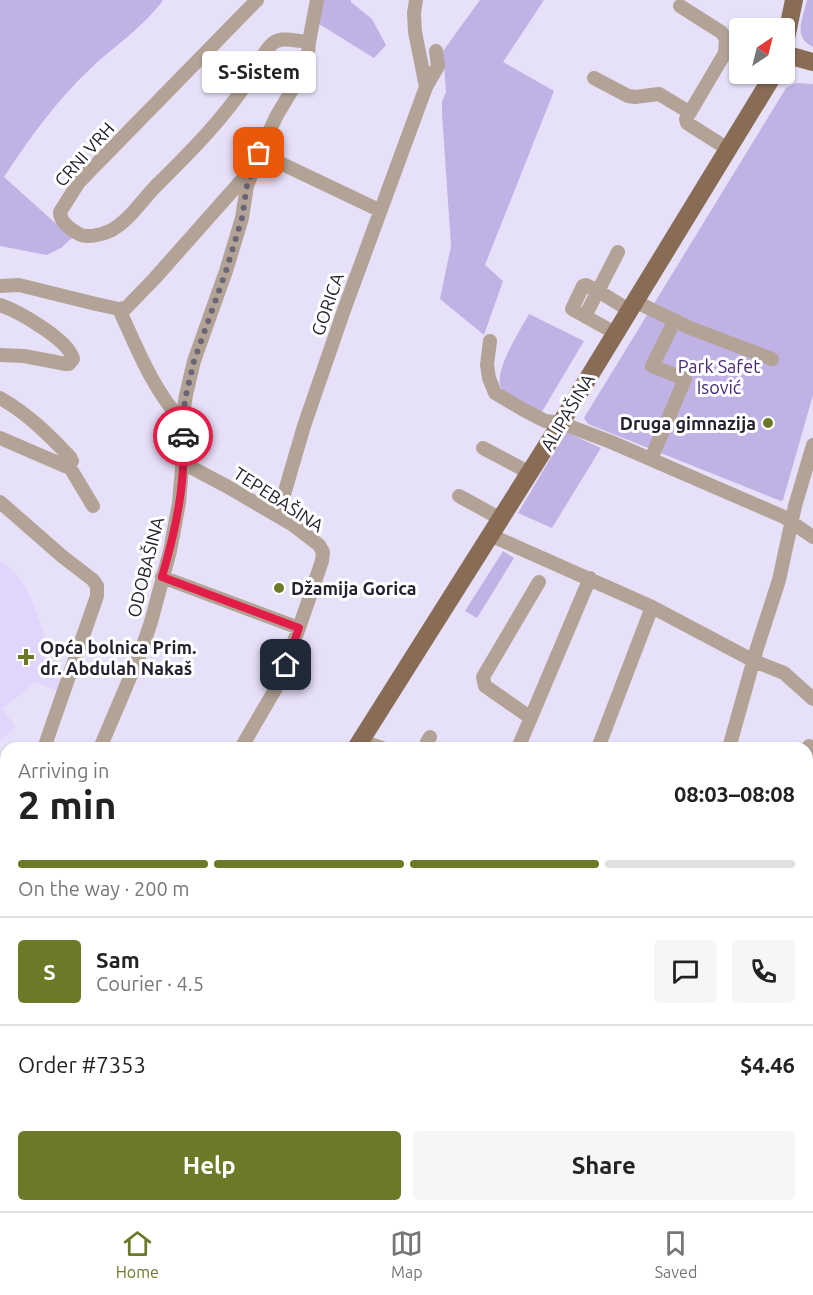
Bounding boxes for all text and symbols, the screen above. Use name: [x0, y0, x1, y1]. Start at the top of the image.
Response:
north arrow: [729, 18, 795, 84]
map controls: [729, 18, 795, 84]
callout: S-Sistem: [202, 51, 316, 93]
text: S-Sistem: [218, 60, 300, 83]
street label: CRNI VRH: [50, 118, 118, 190]
pin: [233, 127, 284, 178]
icon: bag: [242, 136, 275, 169]
street label: GORICA: [307, 270, 347, 338]
park label: Park Safet Isović: [678, 356, 760, 397]
street label: ALIPAŠINA: [535, 369, 598, 454]
courier: [153, 406, 213, 466]
place label: Druga gimnazija: [620, 413, 756, 433]
marker: Druga gimnazija: [761, 416, 775, 430]
icon: car: [167, 420, 200, 453]
street label: TEPEBAŠINA: [230, 462, 328, 536]
street label: ODOBAŠINA: [122, 514, 167, 619]
place label: Džamija Gorica: [291, 578, 416, 598]
marker: Džamija Gorica: [272, 581, 286, 595]
place label: Opća bolnica Prim. dr. Abdulah Nakaš: [40, 637, 196, 678]
pin: [260, 639, 311, 690]
marker: Opća bolnica Prim. dr. Abdulah Nakaš: [17, 648, 35, 666]
icon: home: [269, 648, 302, 681]
text: Arriving in: [18, 759, 109, 782]
text: 08:03–08:08: [674, 781, 795, 806]
text: 2 min: [18, 783, 117, 826]
text: On the way · 200 m: [18, 877, 190, 900]
button: chat: [654, 940, 717, 1003]
button: phone: [732, 940, 795, 1003]
text: Sam: [96, 947, 140, 972]
text: S: [43, 959, 56, 984]
text: Courier · 4.5: [96, 972, 204, 995]
text: Order #7353: [18, 1052, 146, 1077]
text: $4.46: [740, 1052, 795, 1077]
button: Help: [18, 1131, 401, 1200]
button: Share: [413, 1131, 795, 1200]
tab: Home: [116, 1227, 159, 1281]
tab: Map: [390, 1227, 423, 1281]
tab: Saved: [655, 1227, 697, 1281]

